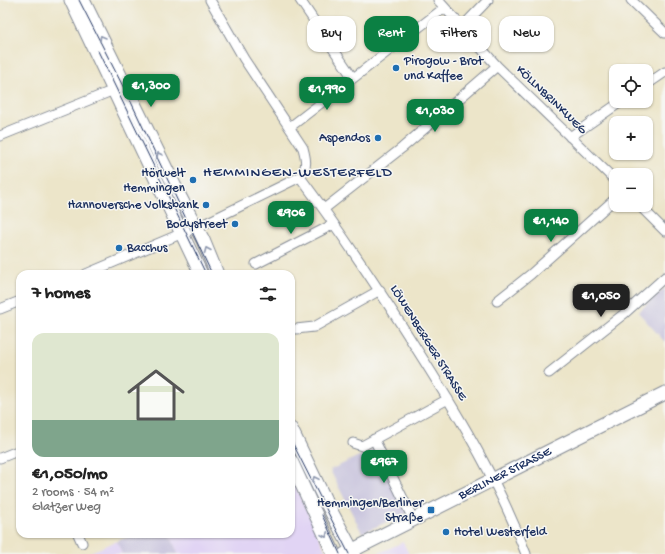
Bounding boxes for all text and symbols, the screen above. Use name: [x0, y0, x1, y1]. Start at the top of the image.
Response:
chip: Buy: [307, 16, 356, 52]
chip: Rent: [364, 16, 419, 52]
chip: Filters: [427, 16, 491, 52]
chip: New: [499, 16, 554, 52]
one-way arrow: [100, 35, 107, 43]
place label: Pirogow - Brot und Kaffee: [403, 54, 485, 84]
street label: KÖLLNBRINKWEG: [512, 62, 590, 138]
marker: Pirogow - Brot und Kaffee: [391, 63, 401, 73]
map controls: [609, 64, 653, 212]
button: locate: [609, 64, 653, 108]
pin: €1,300: [118, 74, 184, 108]
pin: €1,990: [294, 77, 360, 111]
text: €1,300: [132, 79, 170, 94]
text: €1,990: [308, 82, 346, 97]
pin: €1,030: [402, 99, 468, 133]
text: €1,030: [416, 104, 454, 119]
button: +: [609, 116, 653, 160]
place label: Aspendos: [319, 131, 371, 146]
marker: Aspendos: [373, 133, 383, 143]
one-way arrow: [157, 152, 164, 160]
district label: HEMMINGEN-WESTERFELD: [203, 164, 393, 182]
place label: Hörwelt Hemmingen: [123, 166, 187, 196]
button: −: [609, 168, 653, 212]
marker: Hörwelt Hemmingen: [188, 175, 198, 185]
place label: Hannoversche Volksbank: [68, 198, 199, 213]
marker: Hannoversche Volksbank: [201, 200, 211, 210]
pin: €906: [267, 201, 315, 235]
text: €906: [277, 206, 305, 221]
pin: €1,140: [518, 209, 584, 243]
text: €1,140: [533, 214, 569, 229]
place label: Bodystreet: [165, 217, 229, 232]
marker: Bodystreet: [230, 219, 240, 229]
place label: Bacchus: [126, 241, 169, 256]
marker: Bacchus: [114, 243, 124, 253]
one-way arrow: [204, 247, 212, 254]
street label: LÖWENBERGER STRASSE: [386, 282, 470, 404]
icon: filters: [257, 283, 279, 305]
text: 7 homes: [32, 284, 90, 304]
pin: €1,050: [568, 284, 634, 318]
text: €1,050: [582, 289, 620, 304]
icon: home: [120, 359, 192, 431]
street label: BERLINER STRASSE: [455, 444, 554, 504]
pin: €967: [360, 450, 408, 484]
text: €967: [370, 455, 398, 470]
text: €1,050/mo: [32, 465, 108, 485]
one-way arrow: [312, 476, 320, 483]
text: 2 rooms · 54 m²: [32, 485, 114, 500]
place label: Hemmingen/Berliner Straße: [317, 496, 424, 526]
text: Glatzer Weg: [32, 500, 101, 515]
marker: Hemmingen/Berliner Straße: [426, 505, 436, 515]
place label: Hotel Westerfeld: [454, 525, 548, 540]
marker: Hotel Westerfeld: [441, 527, 451, 537]
one-way arrow: [320, 531, 328, 539]

